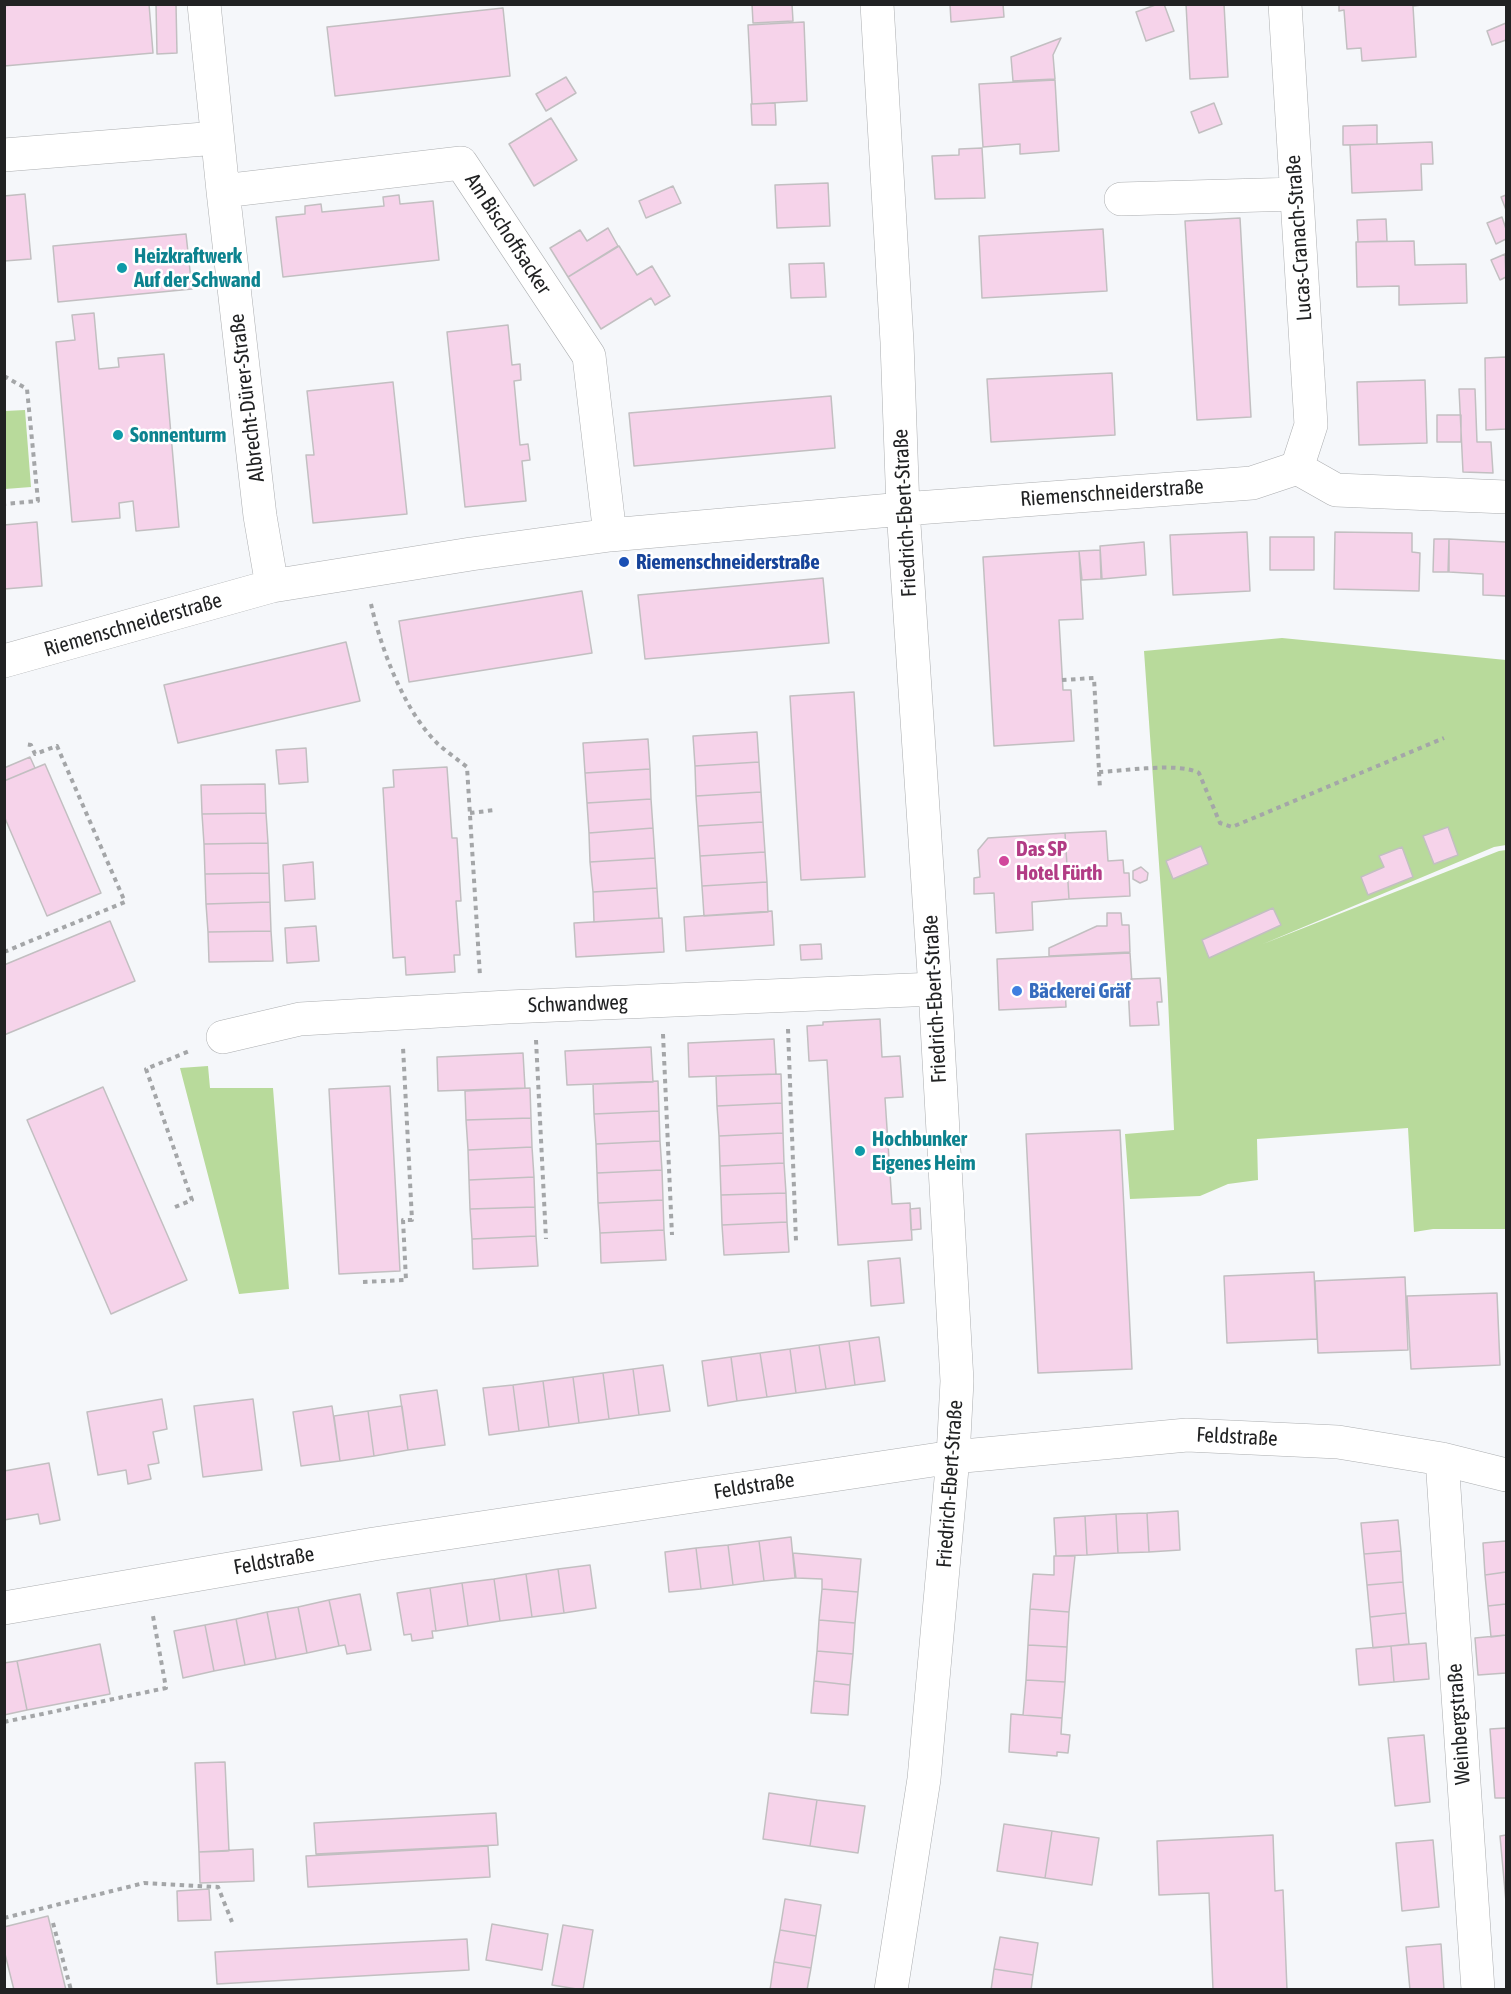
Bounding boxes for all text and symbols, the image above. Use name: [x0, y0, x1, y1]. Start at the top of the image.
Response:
street label: Lucas-Cranach-Straße: [1281, 154, 1317, 322]
street label: Am Bischoffsacker: [460, 169, 556, 299]
place label: Heizkraftwerk Auf der Schwand: [134, 243, 261, 293]
marker: Heizkraftwerk Auf der Schwand: [115, 261, 129, 275]
street label: Albrecht-Dürer-Straße: [224, 312, 270, 484]
place label: Sonnenturm: [130, 422, 226, 448]
marker: Sonnenturm: [111, 428, 125, 442]
street label: Friedrich-Ebert-Straße: [888, 428, 922, 598]
street label: Riemenschneiderstraße: [1019, 474, 1205, 512]
place label: Riemenschneiderstraße: [636, 549, 820, 575]
marker: Riemenschneiderstraße: [617, 555, 631, 569]
street label: Riemenschneiderstraße: [41, 588, 225, 662]
place label: Das SP Hotel Fürth: [1016, 836, 1102, 886]
marker: Das SP Hotel Fürth: [997, 854, 1011, 868]
street label: Friedrich-Ebert-Straße: [918, 914, 952, 1084]
place label: Bäckerei Gräf: [1029, 978, 1131, 1004]
marker: Bäckerei Gräf: [1010, 984, 1024, 998]
street label: Schwandweg: [528, 990, 628, 1018]
place label: Hochbunker Eigenes Heim: [872, 1126, 976, 1176]
marker: Hochbunker Eigenes Heim: [853, 1144, 867, 1158]
street label: Friedrich-Ebert-Straße: [932, 1399, 968, 1569]
street label: Feldstraße: [1196, 1422, 1278, 1452]
street label: Feldstraße: [712, 1467, 796, 1505]
street label: Feldstraße: [232, 1542, 316, 1580]
street label: Weinbergstraße: [1442, 1662, 1476, 1786]

